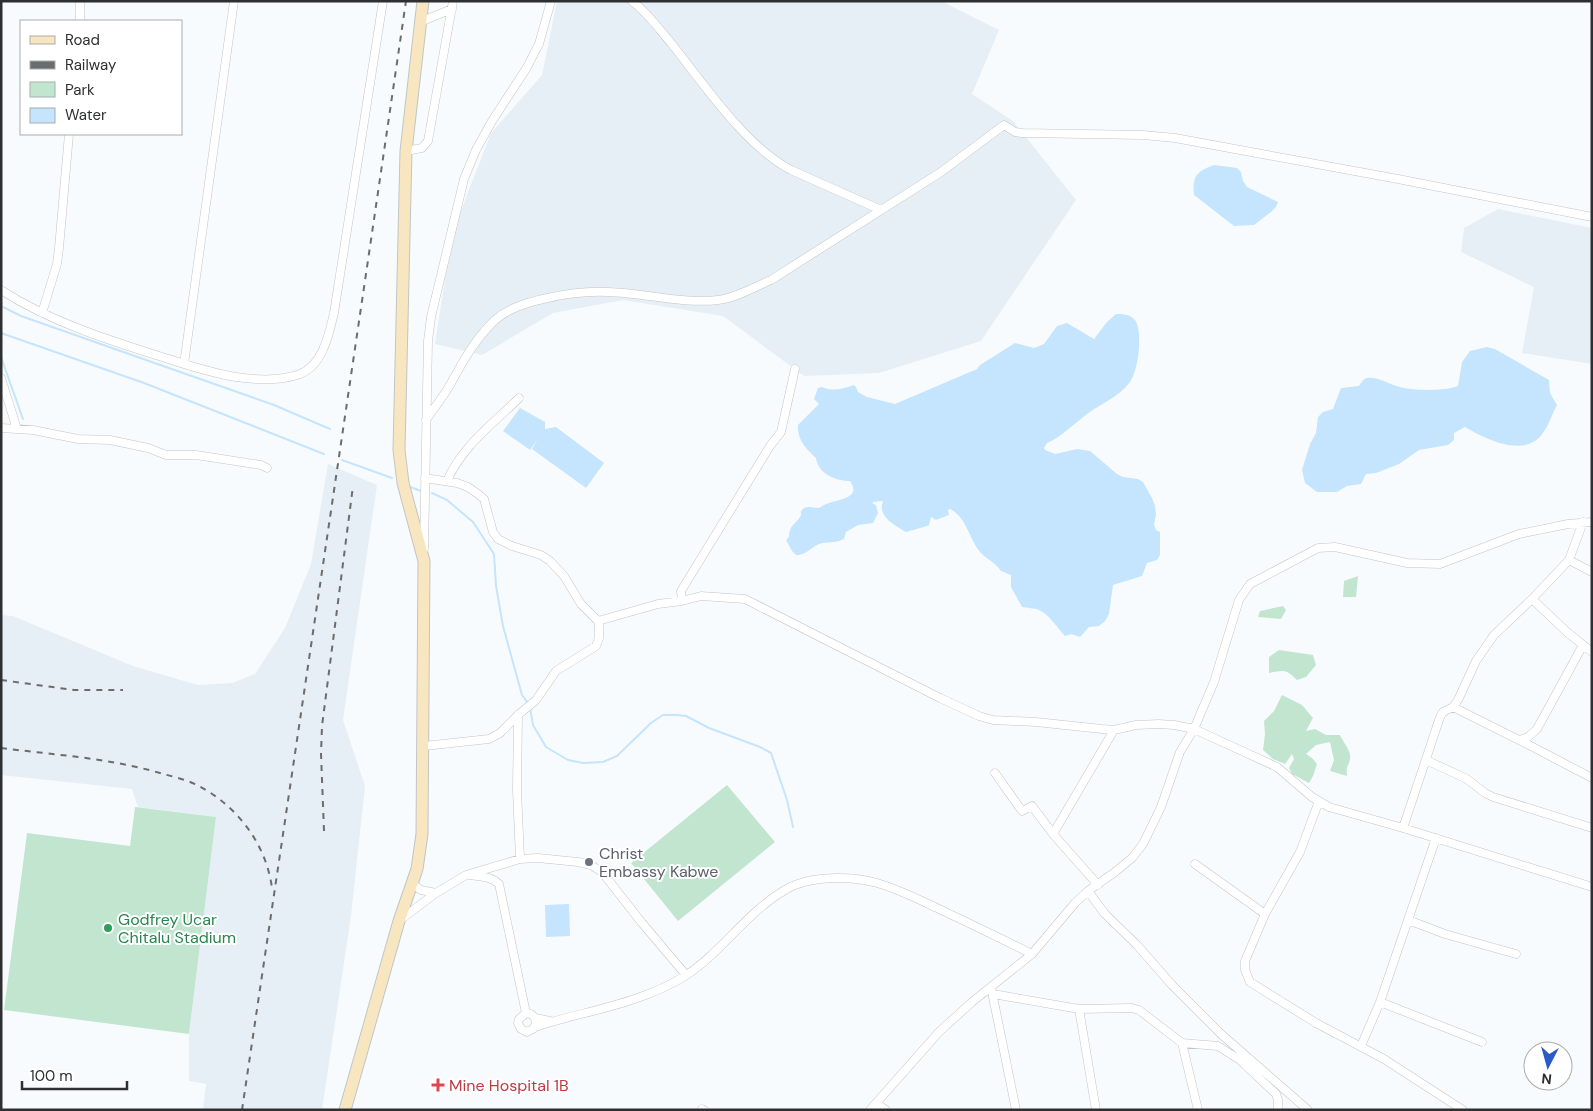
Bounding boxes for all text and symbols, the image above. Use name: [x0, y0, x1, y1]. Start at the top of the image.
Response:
legend: [20, 20, 182, 135]
text: Road: [65, 30, 100, 50]
text: Railway: [65, 55, 117, 75]
text: Park: [65, 80, 95, 100]
text: Water: [65, 105, 107, 125]
place label: Christ Embassy Kabwe: [599, 843, 718, 882]
marker: Christ Embassy Kabwe: [583, 856, 595, 868]
place label: Godfrey Ucar Chitalu Stadium: [118, 909, 236, 948]
marker: Godfrey Ucar Chitalu Stadium: [102, 922, 114, 934]
north arrow: [1523, 1041, 1573, 1091]
scale bar: [22, 1058, 128, 1090]
text: 100 m: [30, 1066, 73, 1086]
text: N: [1541, 1069, 1553, 1088]
place label: Mine Hospital 1B: [449, 1075, 569, 1096]
marker: Mine Hospital 1B: [431, 1078, 445, 1092]

